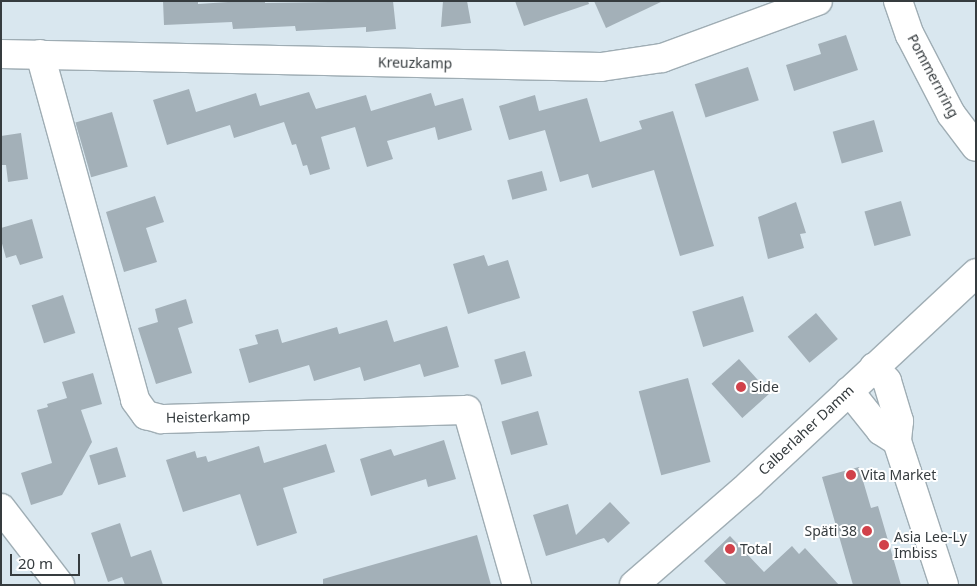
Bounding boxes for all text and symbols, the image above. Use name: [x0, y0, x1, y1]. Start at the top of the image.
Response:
street label: Pommernring: [904, 31, 962, 121]
street label: Kreuzkamp: [378, 54, 452, 72]
place label: Side: [751, 379, 779, 395]
marker: Side: [735, 381, 747, 393]
street label: Calberlaher Damm: [755, 381, 857, 479]
street label: Heisterkamp: [166, 408, 250, 426]
place label: Vita Market: [861, 467, 936, 483]
marker: Vita Market: [845, 469, 857, 481]
place label: Späti 38: [805, 523, 857, 539]
marker: Späti 38: [861, 525, 873, 537]
place label: Asia Lee-Ly Imbiss: [894, 529, 967, 562]
marker: Asia Lee-Ly Imbiss: [878, 539, 890, 551]
place label: Total: [740, 541, 772, 557]
marker: Total: [724, 543, 736, 555]
scale bar: [12, 544, 82, 576]
text: 20 m: [18, 553, 53, 573]

